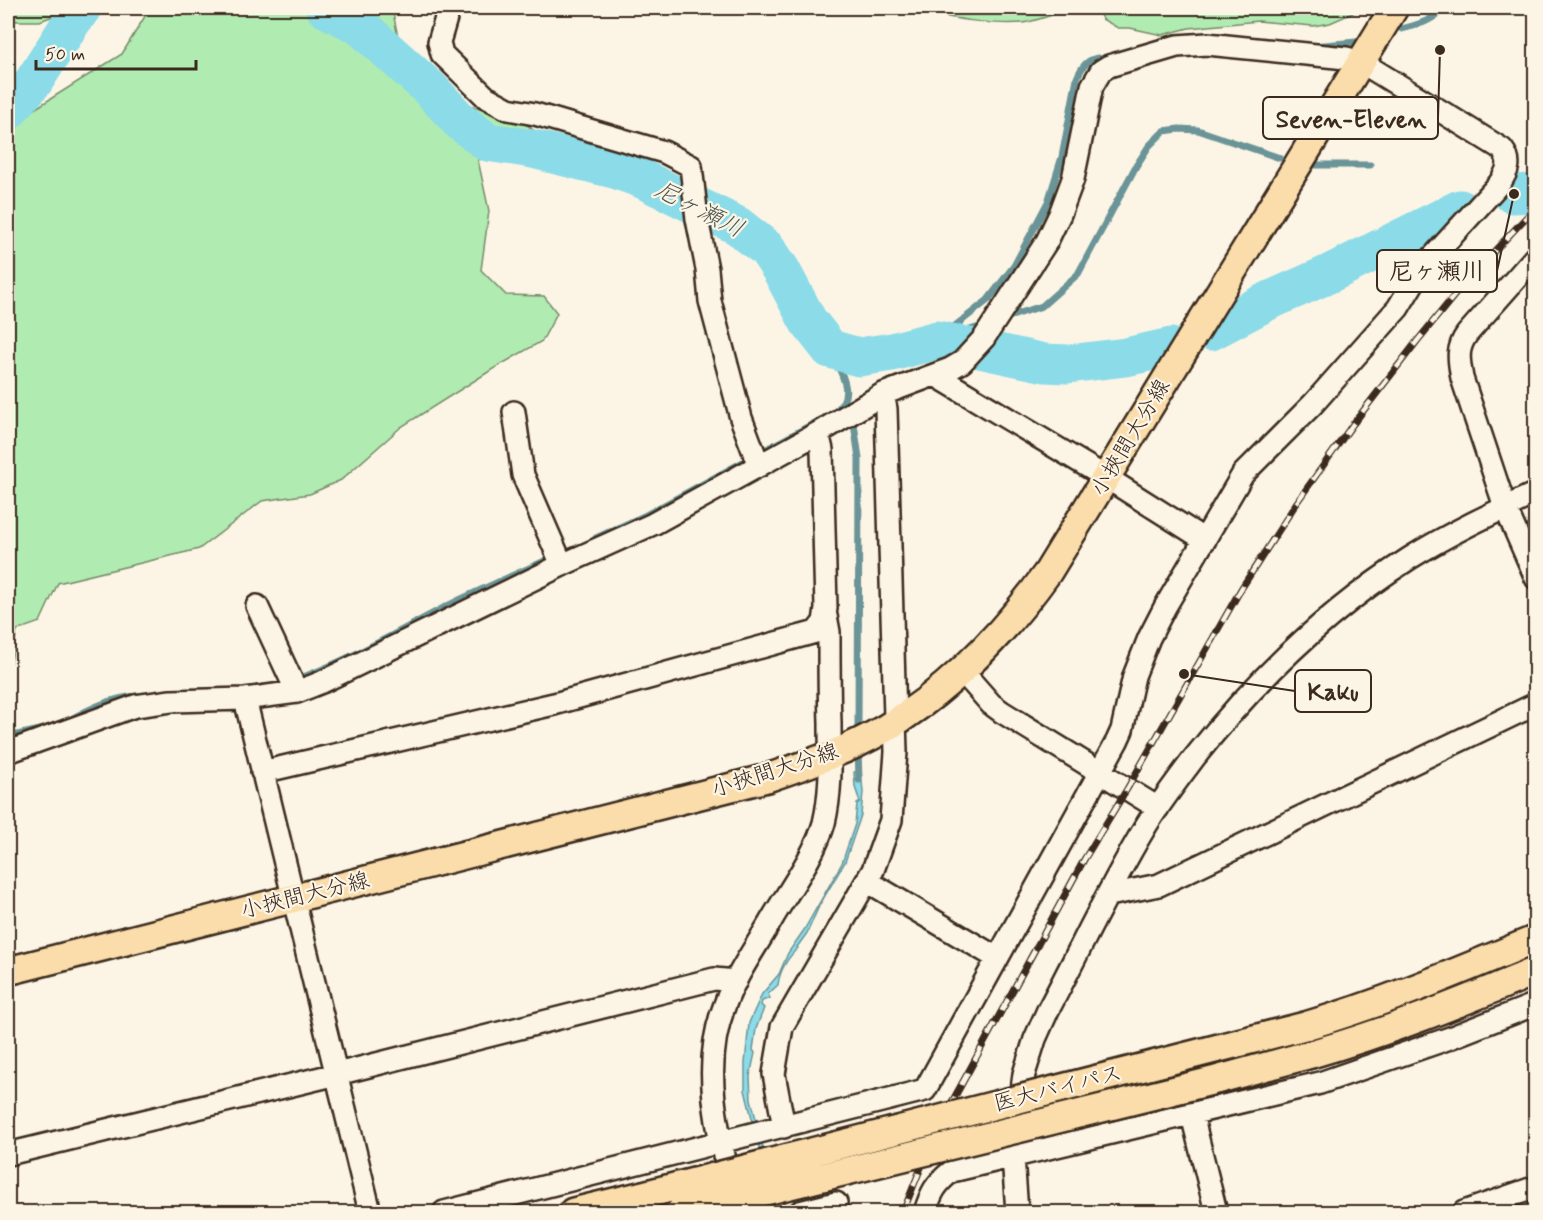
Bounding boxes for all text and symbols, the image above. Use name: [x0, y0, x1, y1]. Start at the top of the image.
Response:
scale bar: [36, 33, 196, 71]
text: 50 m: [45, 43, 85, 67]
callout: Seven-Eleven: [1263, 97, 1438, 139]
text: Seven-Eleven: [1276, 105, 1426, 136]
water label: 尼ヶ瀬川: [649, 174, 749, 246]
callout: 尼ヶ瀬川: [1377, 250, 1497, 292]
text: 尼ヶ瀬川: [1389, 257, 1485, 288]
street label: 小挾間大分線: [1085, 374, 1177, 502]
callout: Kaku: [1295, 670, 1371, 712]
text: Kaku: [1307, 678, 1359, 709]
street label: 小挾間大分線: [708, 737, 842, 805]
street label: 小挾間大分線: [238, 866, 372, 926]
street label: 医大バイパス: [991, 1060, 1125, 1118]

